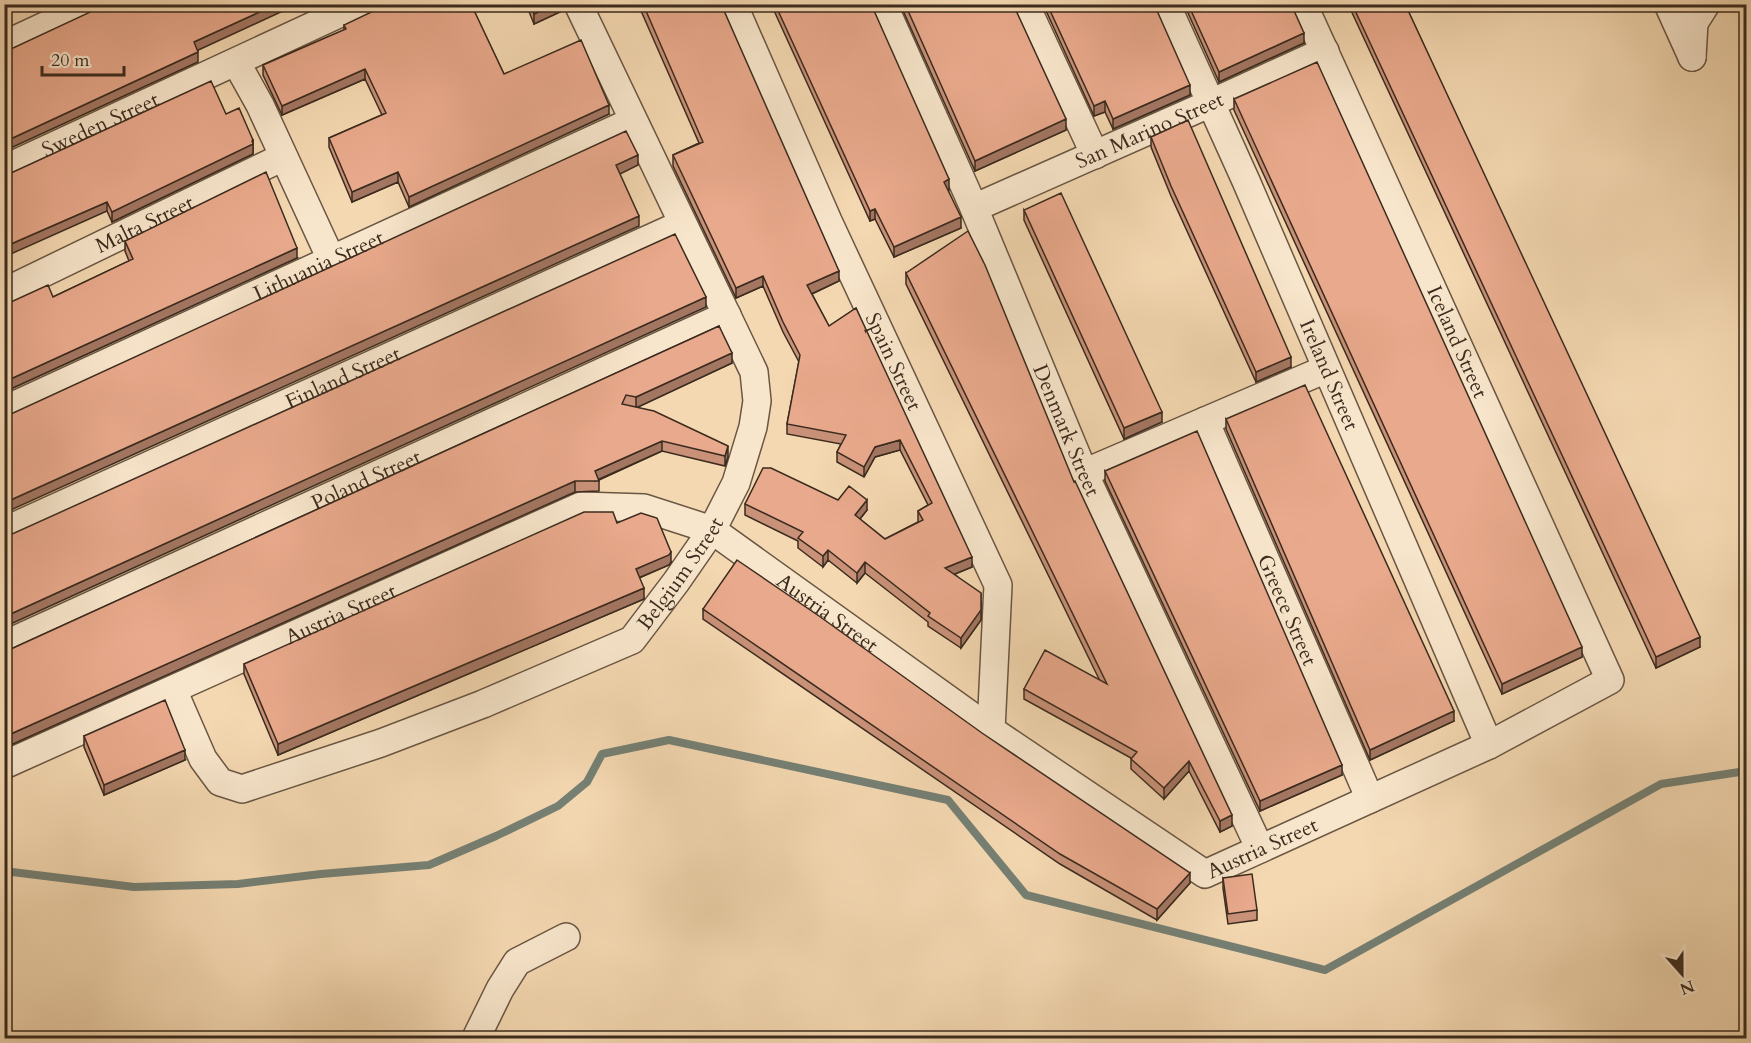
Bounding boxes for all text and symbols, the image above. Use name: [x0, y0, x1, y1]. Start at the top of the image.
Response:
scale bar: [42, 39, 124, 77]
text: 20 m: [51, 48, 90, 73]
street label: Sweden Street: [37, 85, 164, 164]
street label: San Marino Street: [1071, 85, 1229, 176]
street label: Malta Street: [90, 188, 199, 260]
street label: Lithuania Street: [248, 223, 389, 308]
street label: Iceland Street: [1419, 281, 1495, 403]
street label: Spain Street: [858, 308, 929, 416]
street label: Ireland Street: [1293, 315, 1366, 435]
street label: Finland Street: [281, 339, 405, 416]
street label: Denmark Street: [1026, 360, 1107, 501]
street label: Poland Street: [307, 442, 426, 517]
street label: Belgium Street: [630, 512, 731, 636]
street label: Greece Street: [1250, 550, 1325, 670]
street label: Austria Street: [771, 566, 885, 659]
street label: Austria Street: [280, 576, 401, 651]
street label: Austria Street: [1202, 810, 1323, 886]
north arrow: [1652, 944, 1712, 1004]
text: N: [1676, 974, 1697, 1000]

